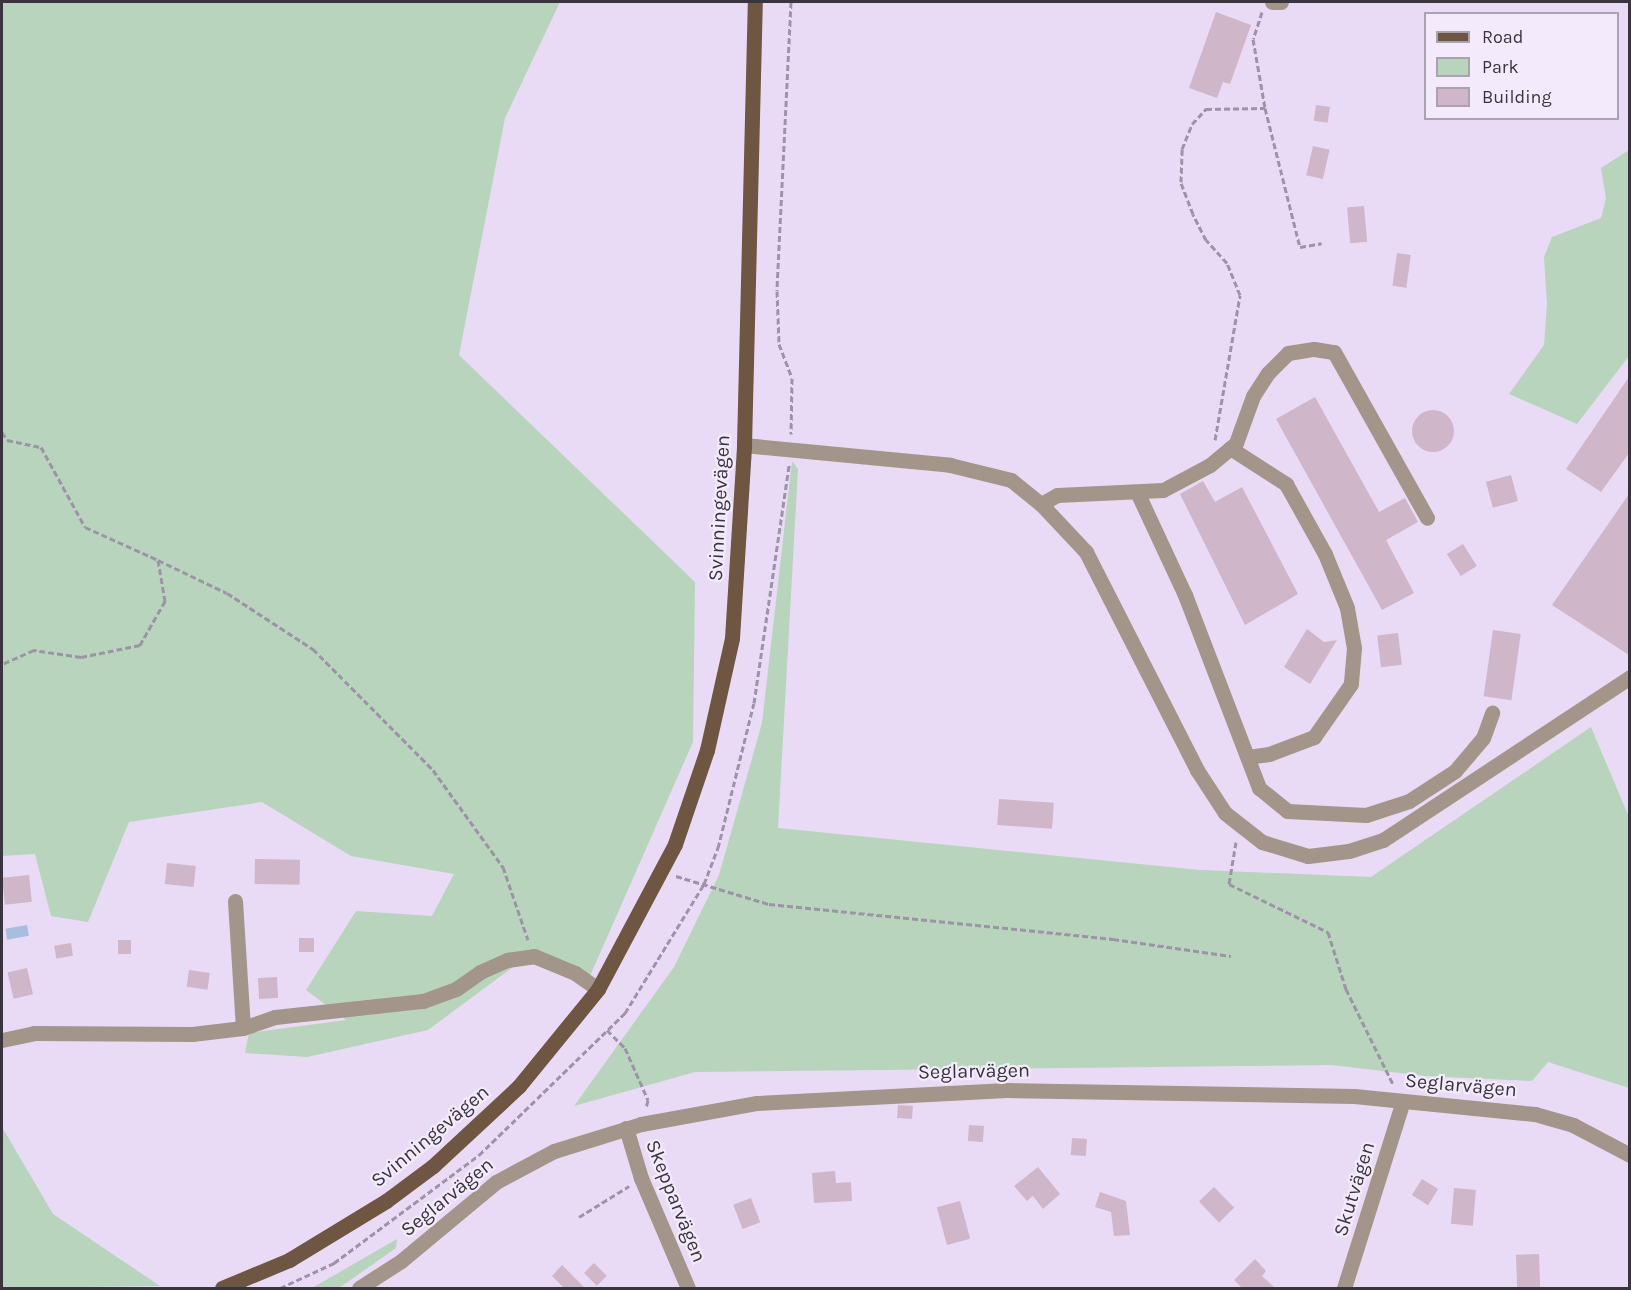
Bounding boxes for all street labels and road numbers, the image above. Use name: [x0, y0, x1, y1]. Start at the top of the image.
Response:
street label: Svinningevägen: [703, 434, 735, 582]
street label: Seglarvägen: [918, 1058, 1030, 1084]
street label: Seglarvägen: [1404, 1068, 1518, 1102]
street label: Svinningevägen: [366, 1080, 494, 1192]
street label: Skepparvägen: [641, 1136, 711, 1266]
street label: Skutvägen: [1328, 1139, 1380, 1239]
street label: Seglarvägen: [396, 1152, 498, 1242]

